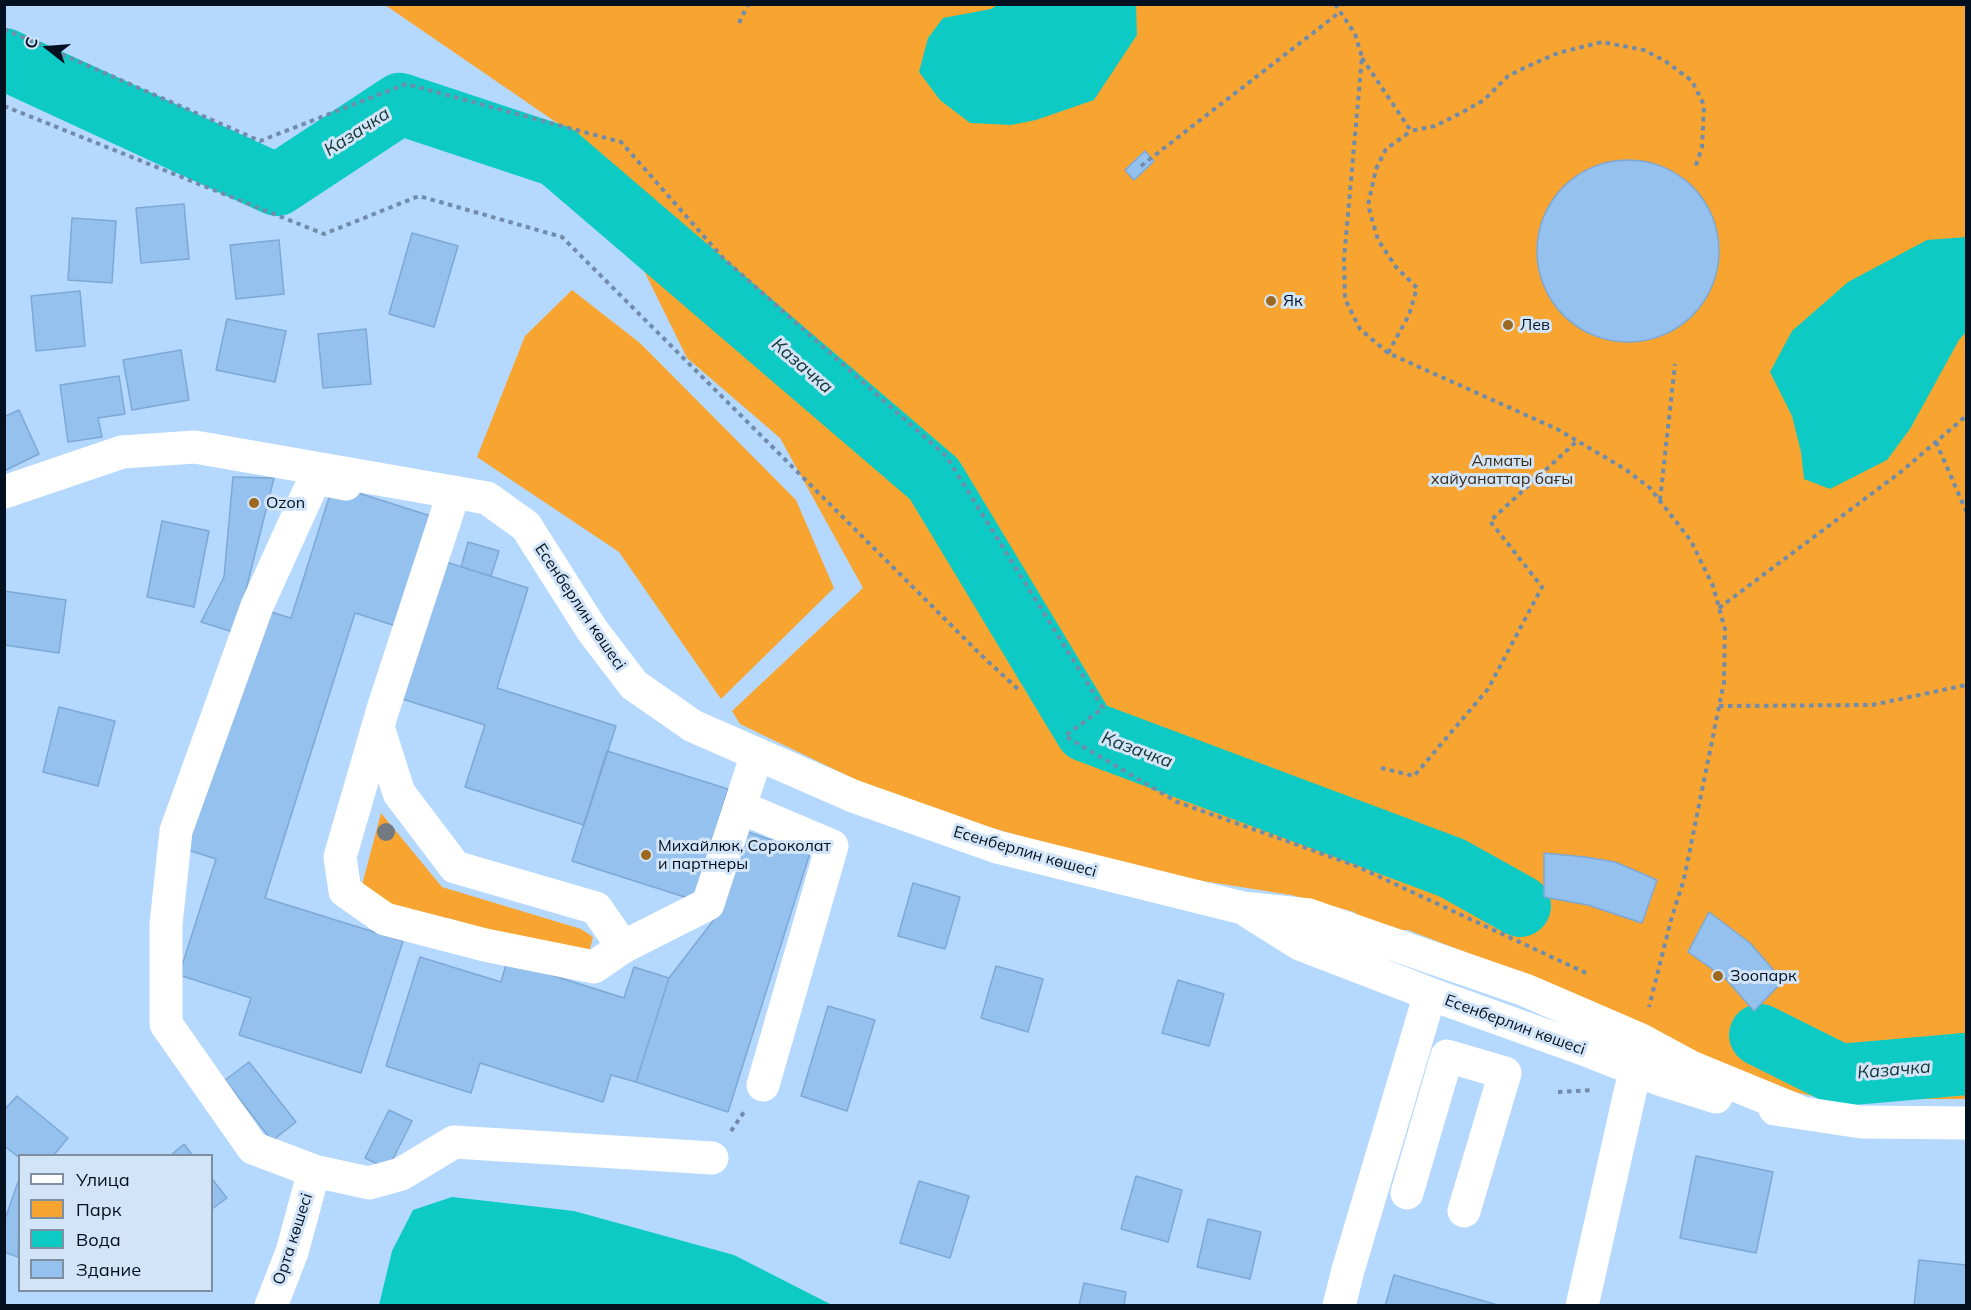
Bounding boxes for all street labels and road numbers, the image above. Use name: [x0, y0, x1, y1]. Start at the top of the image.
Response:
street label: Есенберлин көшесі: [531, 540, 629, 674]
street label: Есенберлин көшесі: [951, 822, 1099, 882]
street label: Есенберлин көшесі: [1442, 991, 1588, 1059]
street label: Орта көшесі: [269, 1191, 317, 1287]

